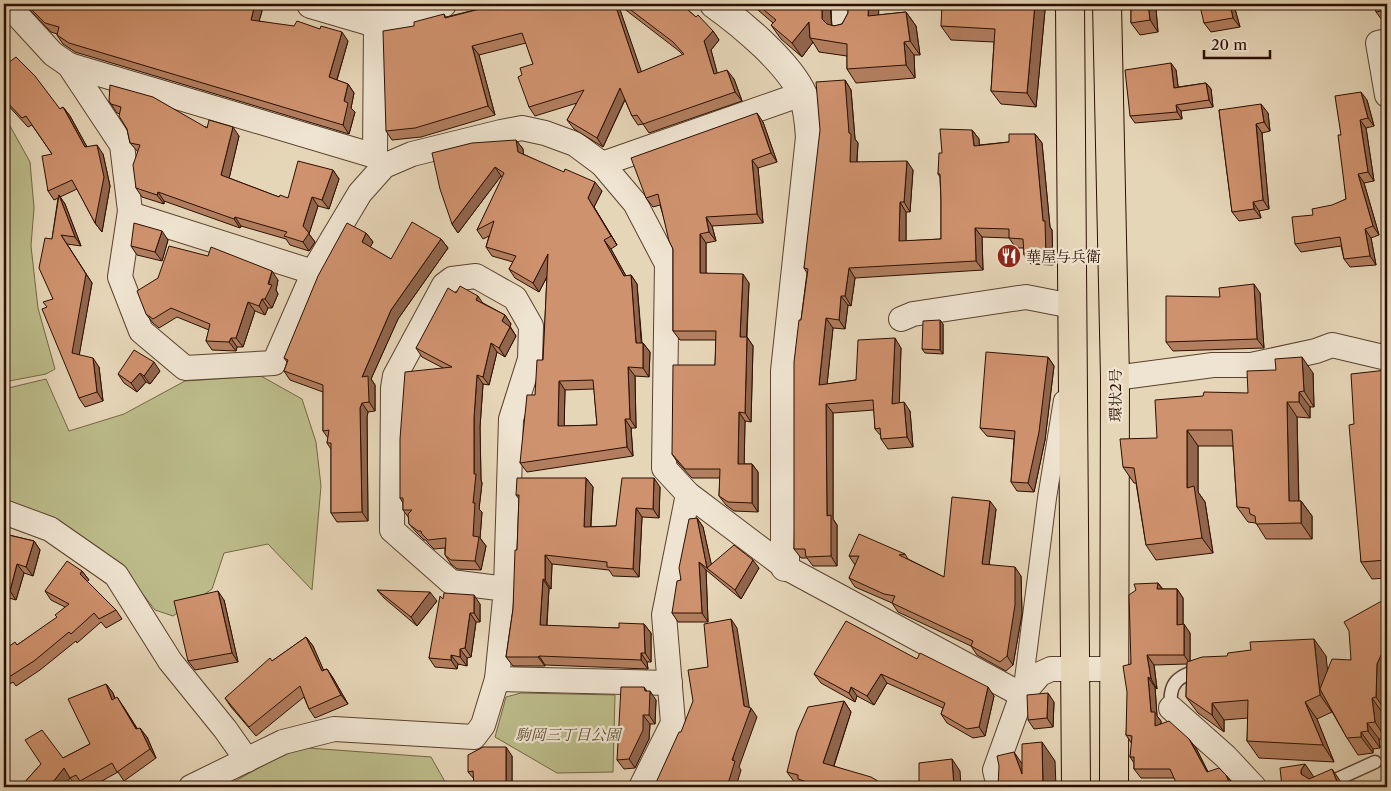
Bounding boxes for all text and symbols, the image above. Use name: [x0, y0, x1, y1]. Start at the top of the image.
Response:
scale bar: [1204, 28, 1270, 60]
text: 20 m: [1211, 35, 1247, 54]
restaurant icon: 華屋与兵衛: [996, 243, 1022, 269]
place label: 華屋与兵衛: [1026, 247, 1101, 266]
street label: 環状2号: [1106, 368, 1125, 422]
park label: 駒岡三丁目公園: [515, 725, 623, 744]

